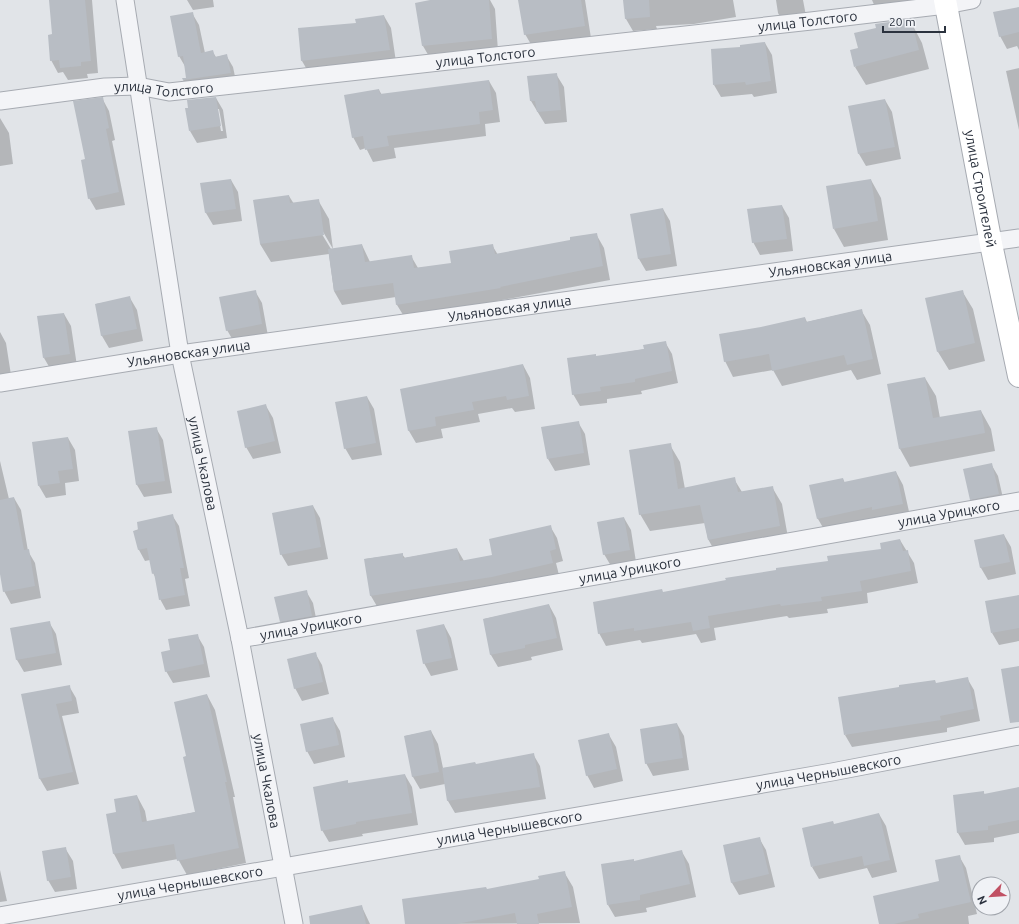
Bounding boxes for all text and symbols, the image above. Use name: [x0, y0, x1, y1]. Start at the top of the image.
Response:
street label: улица Толстого: [757, 8, 858, 35]
scale bar: [883, 8, 945, 34]
text: 20 m: [889, 15, 916, 28]
street label: улица Толстого: [435, 44, 536, 70]
street label: улица Толстого: [114, 78, 214, 100]
street label: улица Строителей: [962, 129, 999, 249]
street label: Ульяновская улица: [768, 248, 893, 281]
street label: Ульяновская улица: [447, 292, 572, 325]
street label: Ульяновская улица: [126, 336, 251, 370]
street label: улица Чкалова: [185, 415, 221, 512]
street label: улица Урицкого: [897, 497, 1001, 530]
street label: улица Урицкого: [578, 553, 682, 587]
street label: улица Урицкого: [259, 610, 363, 643]
street label: улица Чкалова: [250, 732, 284, 830]
street label: улица Чернышевского: [755, 751, 902, 793]
street label: улица Чернышевского: [436, 807, 583, 848]
street label: улица Чернышевского: [116, 863, 264, 904]
north arrow: [971, 876, 1011, 916]
text: N: [975, 894, 989, 906]

